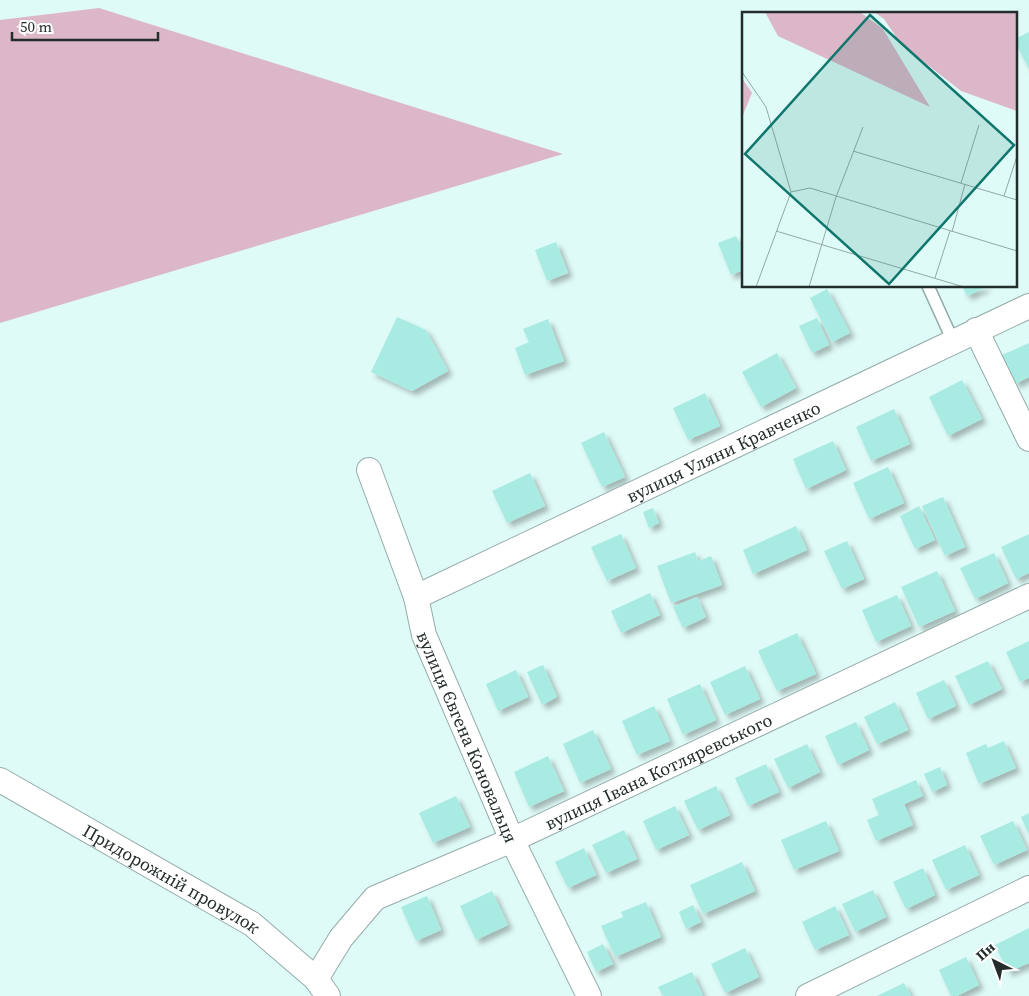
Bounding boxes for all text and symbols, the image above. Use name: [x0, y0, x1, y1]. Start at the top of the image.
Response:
scale bar: [12, 10, 159, 42]
inset map: [742, 12, 1016, 288]
text: 50 m: [20, 16, 52, 37]
street label: вулиця Уляни Кравченко: [622, 394, 824, 508]
street label: вулиця Євгена Коновальця: [411, 627, 524, 846]
street label: вулиця Івана Котляревського: [540, 707, 776, 835]
street label: Придорожній провулок: [79, 818, 266, 939]
north arrow: [969, 936, 1019, 986]
text: Пн: [971, 937, 999, 965]

